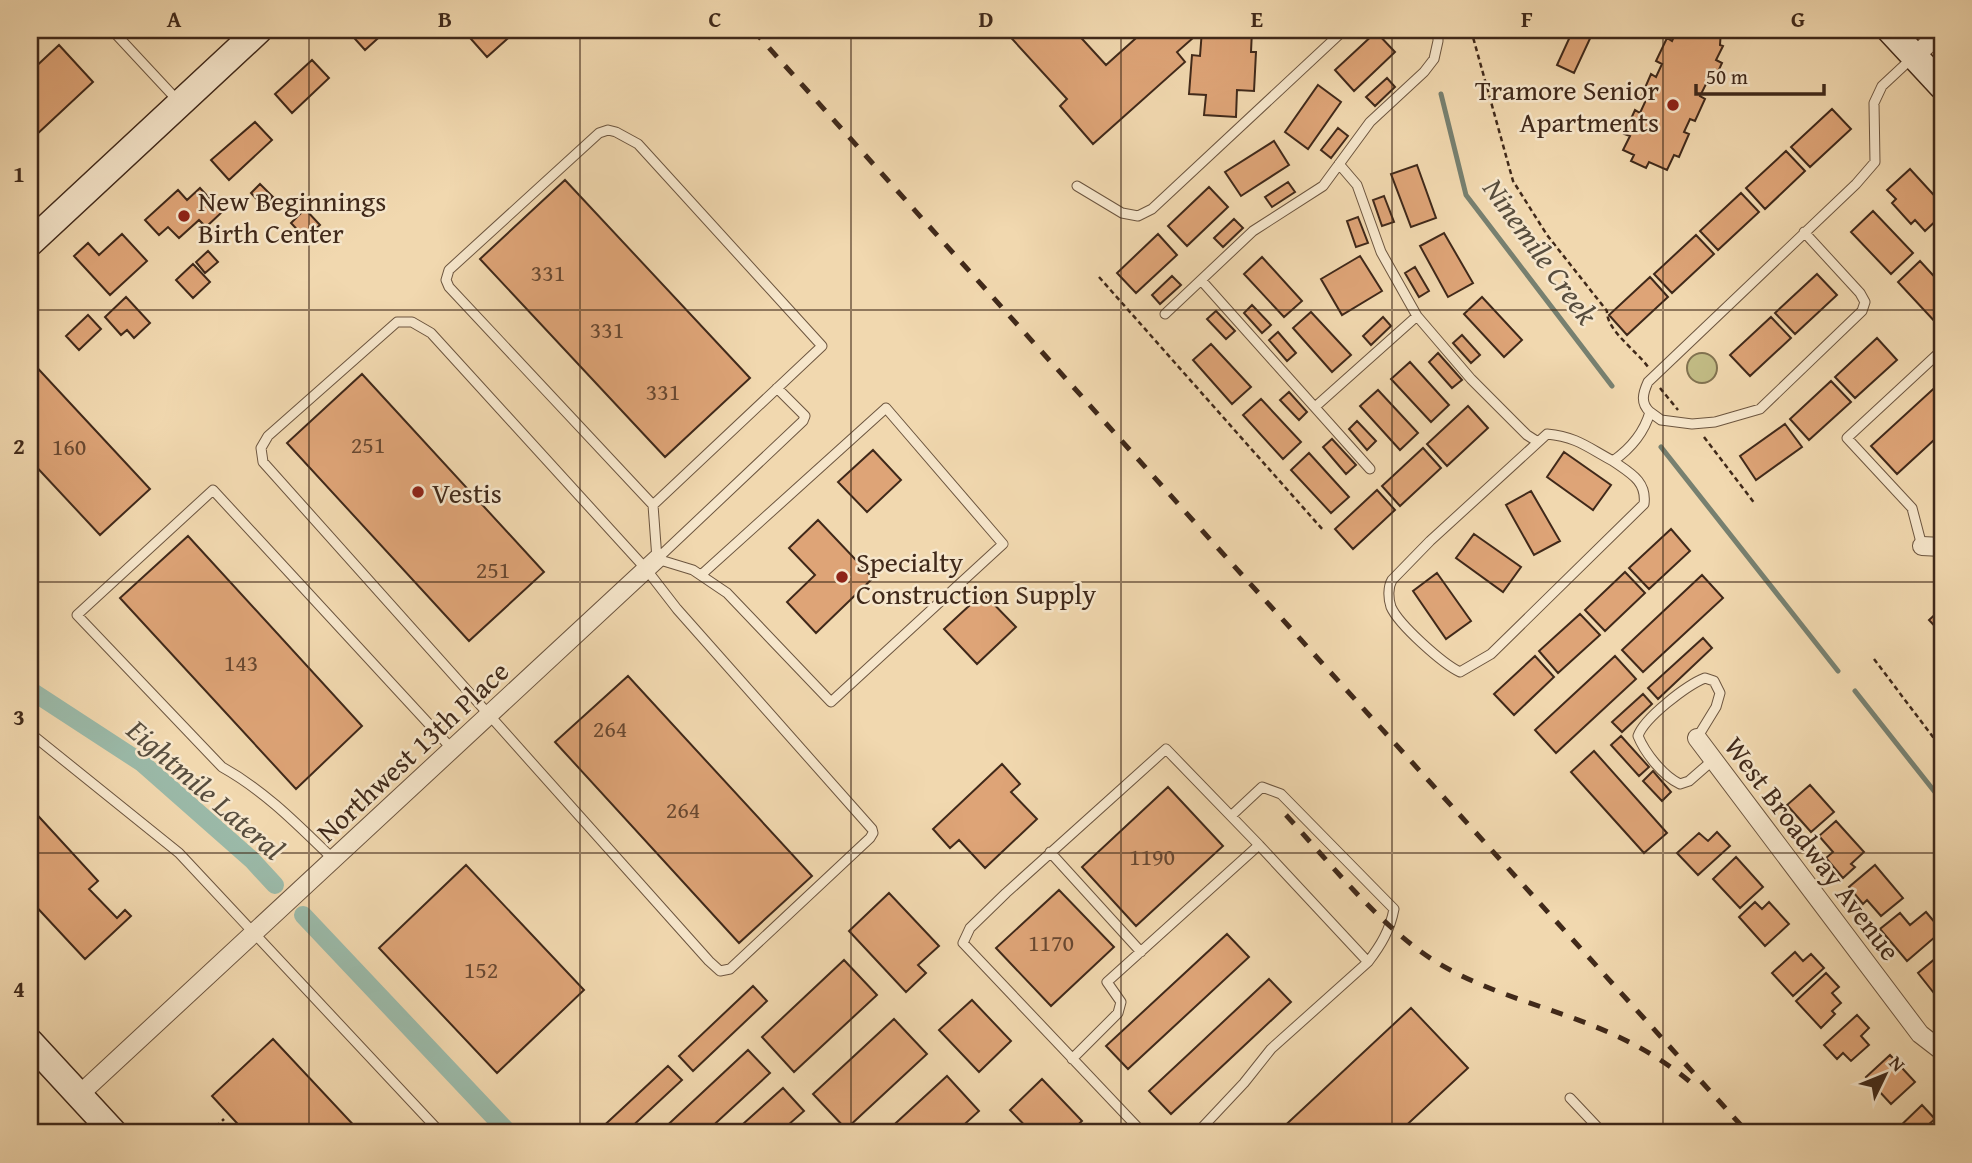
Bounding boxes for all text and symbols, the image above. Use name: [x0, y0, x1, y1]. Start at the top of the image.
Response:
text: A: [167, 2, 182, 35]
text: B: [438, 2, 452, 35]
text: C: [708, 2, 722, 35]
text: D: [979, 2, 994, 35]
text: E: [1251, 2, 1263, 35]
text: F: [1521, 2, 1533, 35]
text: G: [1791, 2, 1805, 35]
scale bar: [1696, 52, 1823, 96]
text: 50 m: [1706, 61, 1748, 92]
place label: Tramore Senior Apartments: [1475, 69, 1659, 142]
marker: Tramore Senior Apartments: [1665, 97, 1681, 113]
text: 1: [13, 157, 25, 190]
water label: Ninemile Creek: [1472, 168, 1609, 334]
place label: New Beginnings Birth Center: [198, 180, 386, 253]
marker: New Beginnings Birth Center: [176, 208, 192, 224]
house number: 331: [531, 255, 565, 290]
house number: 331: [590, 312, 624, 347]
house number: 331: [646, 374, 680, 409]
house number: 251: [351, 427, 385, 462]
text: 2: [13, 429, 25, 462]
house number: 160: [52, 429, 86, 464]
place label: Vestis: [432, 472, 502, 513]
marker: Vestis: [410, 484, 426, 500]
place label: Specialty Construction Supply: [856, 541, 1096, 614]
house number: 251: [476, 552, 510, 587]
marker: Specialty Construction Supply: [834, 569, 850, 585]
house number: 143: [224, 645, 258, 680]
street label: Northwest 13th Place: [307, 651, 517, 851]
text: 3: [13, 700, 25, 733]
water label: Eightmile Lateral: [117, 707, 294, 870]
house number: 264: [593, 711, 627, 746]
street label: West Broadway Avenue: [1715, 727, 1911, 969]
house number: 264: [666, 792, 700, 827]
house number: 1190: [1129, 839, 1175, 874]
house number: 1170: [1028, 925, 1074, 960]
house number: 152: [464, 952, 498, 987]
text: 4: [13, 972, 25, 1005]
north arrow: [1850, 1040, 1920, 1110]
text: N: [1883, 1049, 1912, 1078]

